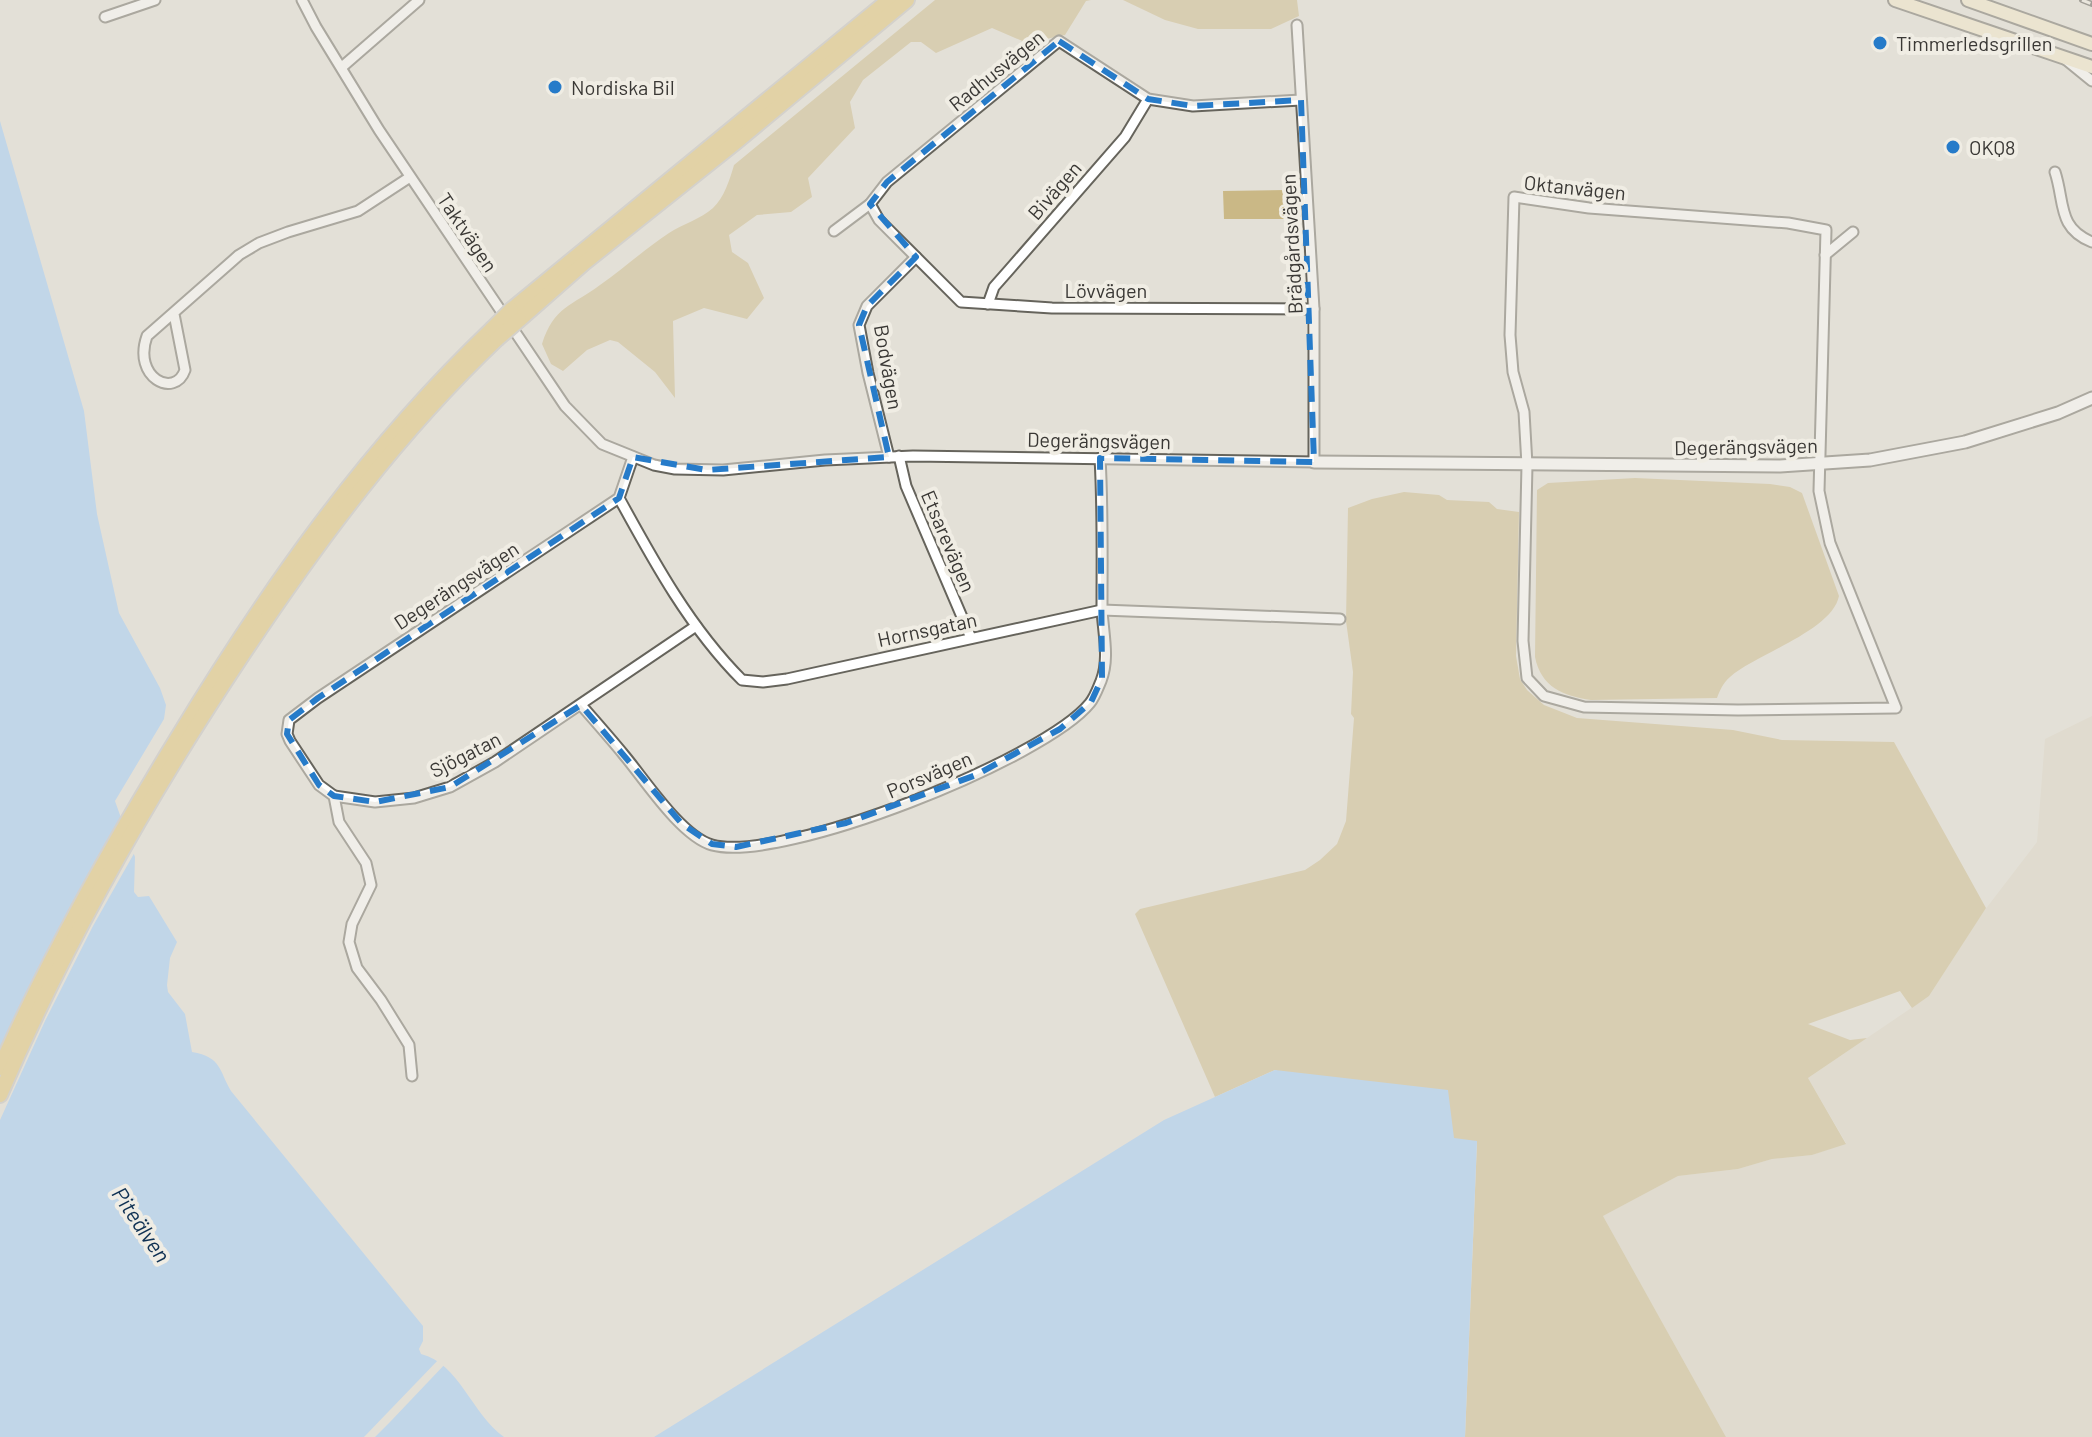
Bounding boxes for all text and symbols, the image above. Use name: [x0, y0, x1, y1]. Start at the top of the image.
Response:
street label: Radhusvägen: [944, 24, 1048, 116]
place label: Timmerledsgrillen: [1896, 31, 2053, 55]
marker: Timmerledsgrillen: [1871, 34, 1889, 52]
place label: Nordiska Bil: [571, 75, 675, 99]
marker: Nordiska Bil: [546, 78, 564, 96]
place label: OKQ8: [1969, 135, 2015, 159]
marker: OKQ8: [1944, 138, 1962, 156]
street label: Bivägen: [1022, 156, 1086, 224]
street label: Oktanvägen: [1523, 170, 1627, 204]
street label: Brädgårdsvägen: [1275, 173, 1307, 315]
street label: Taktvägen: [433, 188, 503, 276]
street label: Lövvägen: [1065, 278, 1147, 302]
street label: Bodvägen: [870, 323, 908, 411]
street label: Degerängsvägen: [1027, 427, 1171, 453]
street label: Degerängsvägen: [1674, 433, 1818, 459]
street label: Etsarevägen: [917, 486, 981, 596]
street label: Degerängsvägen: [389, 536, 523, 634]
street label: Hornsgatan: [875, 607, 979, 651]
street label: Sjögatan: [426, 726, 504, 782]
street label: Porsvägen: [883, 745, 975, 803]
water label: Piteälven: [107, 1181, 177, 1267]

